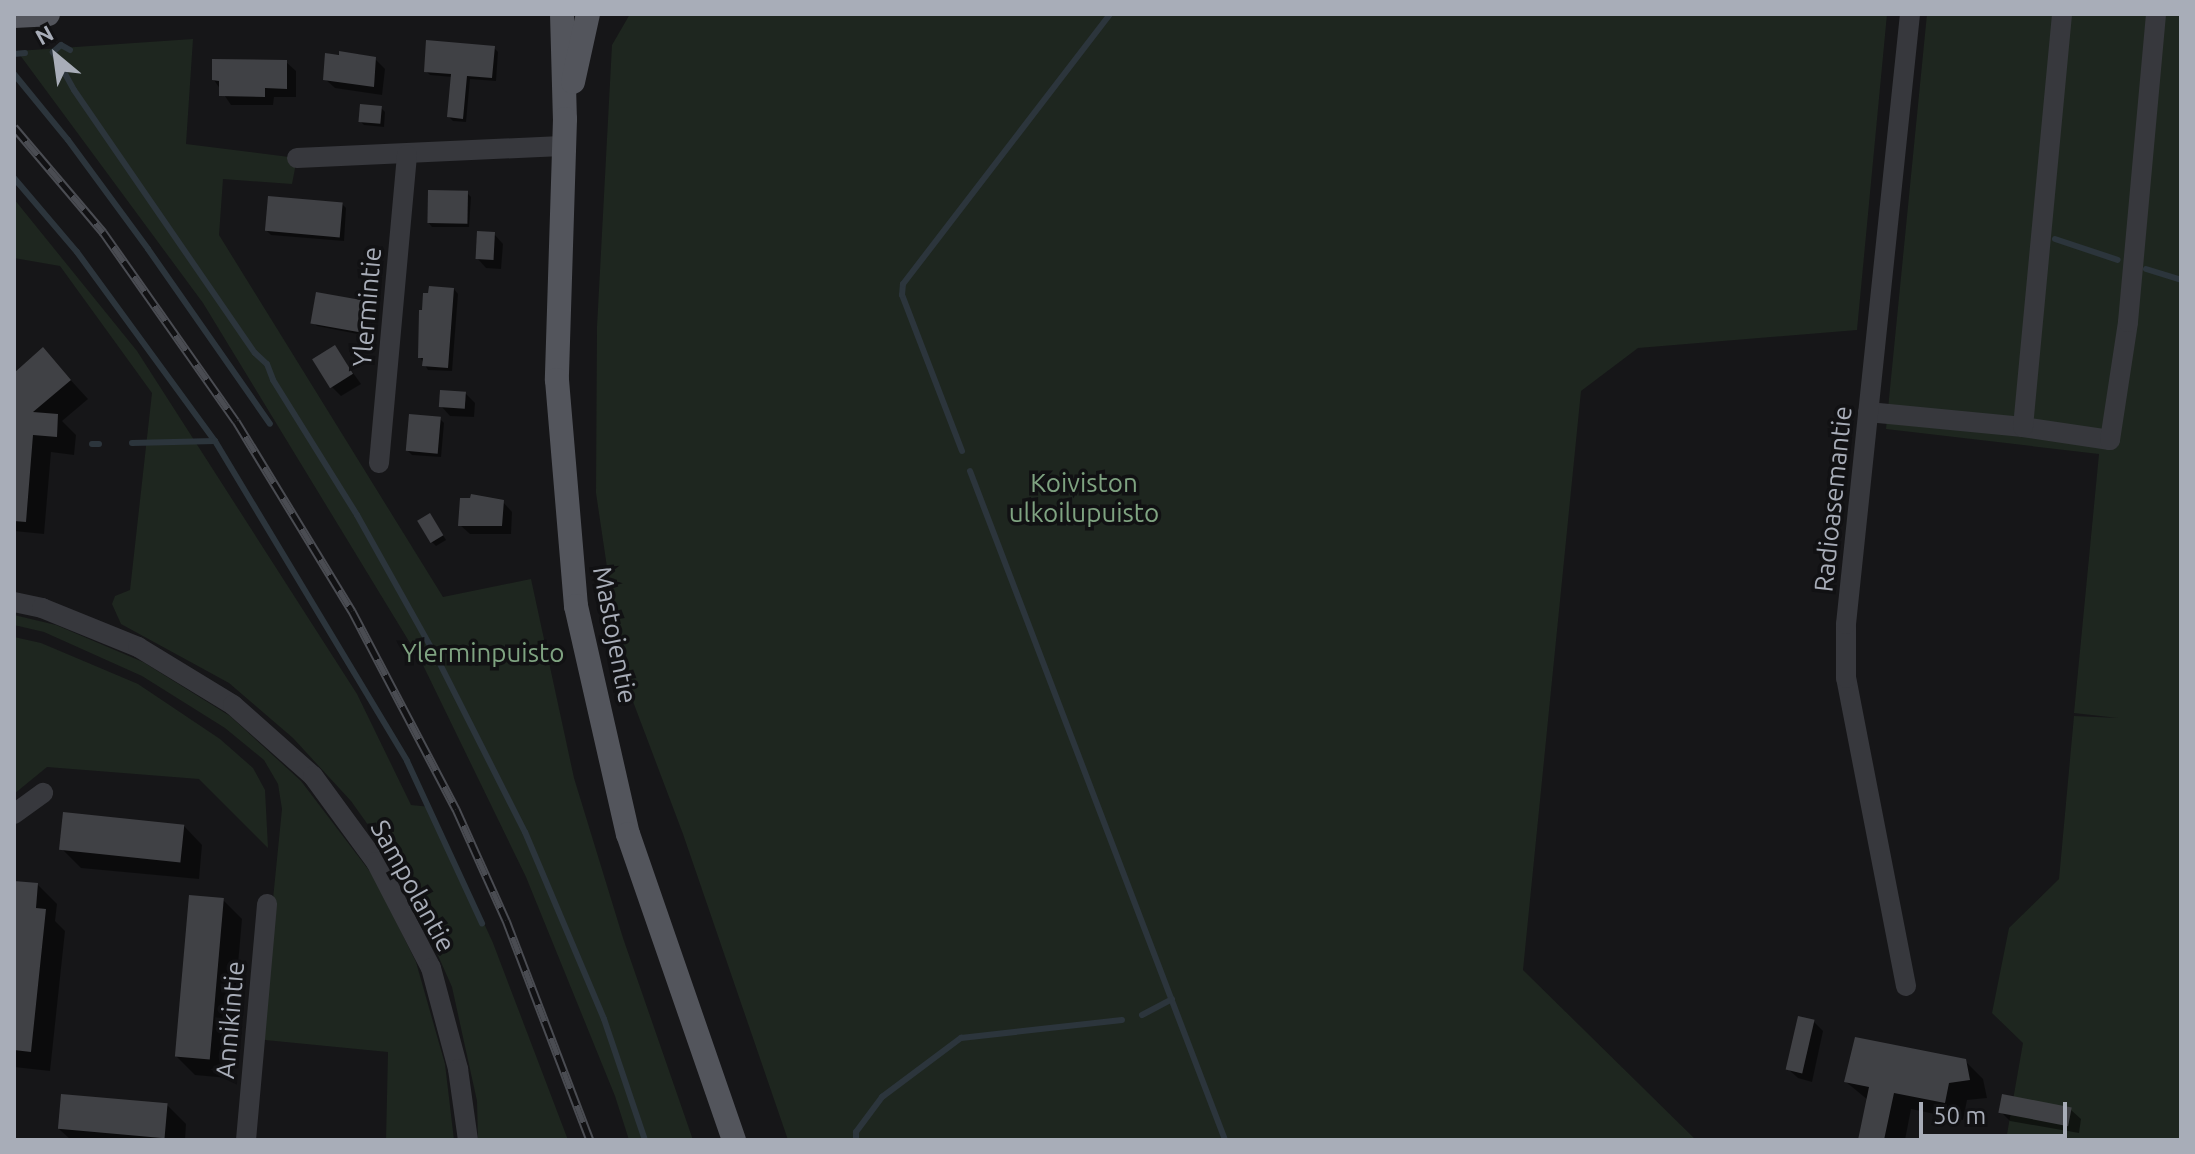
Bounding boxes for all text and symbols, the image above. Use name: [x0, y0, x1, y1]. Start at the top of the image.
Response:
north arrow: [16, 16, 96, 96]
text: N: [31, 20, 57, 49]
street label: Ylermintie: [346, 246, 388, 368]
street label: Radioasemantie: [1808, 404, 1858, 594]
park label: Koiviston ulkoilupuisto: [1009, 467, 1159, 528]
street label: Mastojentie: [586, 564, 644, 706]
park label: Ylerminpuisto: [402, 637, 564, 669]
street label: Sampolantie: [364, 815, 462, 957]
street label: Annikintie: [209, 960, 251, 1080]
scale bar: [1923, 1086, 2071, 1136]
text: 50 m: [1933, 1102, 1986, 1129]

